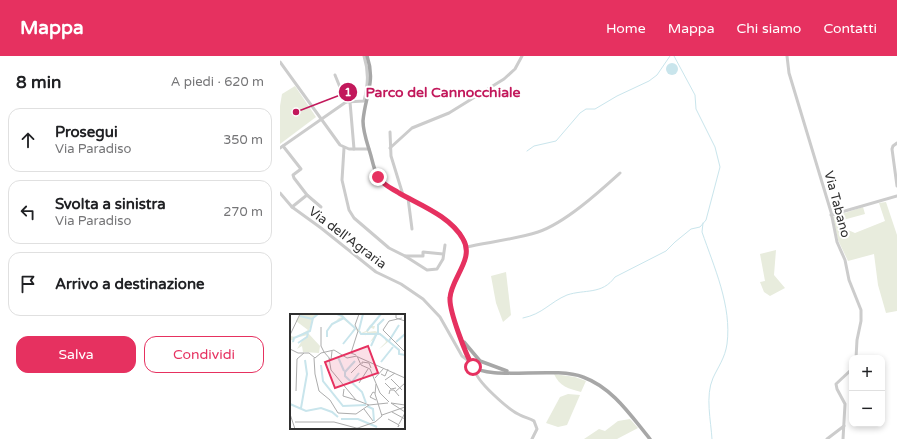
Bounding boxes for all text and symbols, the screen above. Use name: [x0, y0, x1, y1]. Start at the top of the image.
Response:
text: Mappa: [20, 17, 84, 39]
text: Home: [606, 20, 646, 37]
text: Mappa: [668, 20, 715, 37]
text: Chi siamo: [737, 20, 801, 37]
text: Contatti: [823, 20, 877, 37]
text: 8 min: [16, 72, 61, 93]
text: A piedi · 620 m: [171, 74, 264, 90]
callout: Parco del Cannocchiale: [338, 79, 528, 105]
text: Parco del Cannocchiale: [366, 84, 520, 101]
text: 1: [344, 85, 352, 99]
text: Prosegui: [55, 123, 118, 141]
icon: ahead: [17, 129, 39, 151]
text: 350 m: [223, 132, 263, 148]
text: Via Paradiso: [55, 141, 131, 157]
route end: [369, 168, 387, 186]
street label: Via Tabano: [820, 169, 854, 239]
text: Svolta a sinistra: [55, 195, 166, 213]
icon: left: [17, 201, 39, 223]
street label: Via dell'Agraria: [305, 203, 389, 272]
text: 270 m: [223, 204, 263, 220]
text: Via Paradiso: [55, 213, 131, 229]
icon: arrive: [17, 273, 39, 295]
text: Arrivo a destinazione: [55, 275, 205, 293]
inset map: [290, 314, 405, 429]
button: Salva: [16, 336, 136, 373]
button: Condividi: [144, 336, 264, 373]
map controls: [849, 355, 885, 427]
button: +: [849, 355, 885, 391]
route start: [464, 358, 482, 376]
button: −: [849, 391, 885, 427]

